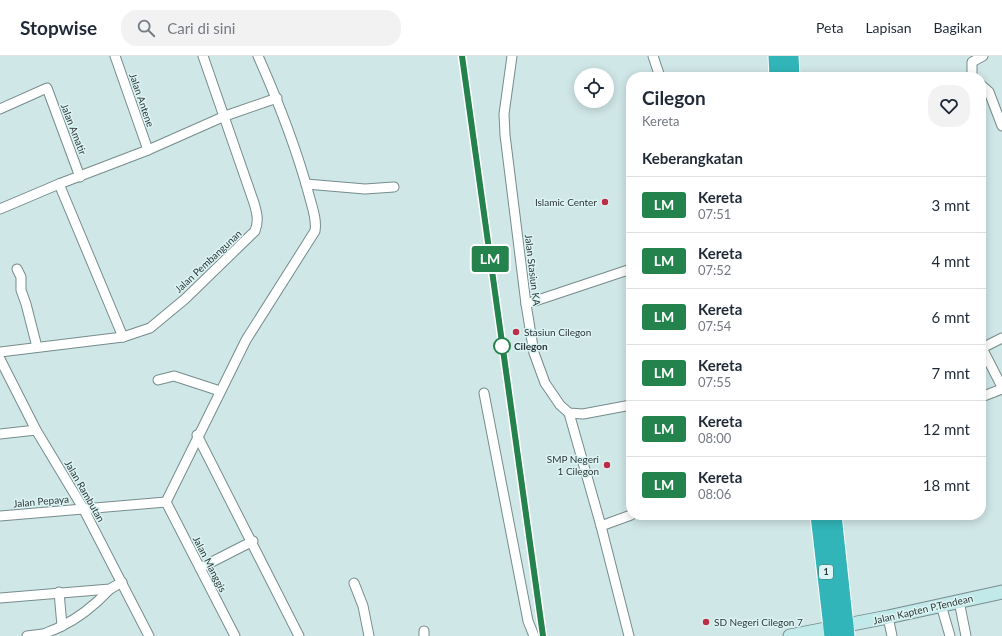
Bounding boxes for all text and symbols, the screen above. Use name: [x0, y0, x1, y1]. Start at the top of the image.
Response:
search box: [121, 10, 401, 46]
text: Stopwise: [20, 16, 97, 39]
icon: search: [135, 17, 157, 39]
text: Cari di sini: [167, 19, 235, 37]
text: Peta: [816, 19, 843, 36]
text: Lapisan: [865, 19, 912, 36]
text: Bagikan: [934, 19, 982, 36]
map controls: [574, 68, 614, 108]
button: locate: [574, 68, 614, 108]
street label: Jalan Antene: [127, 72, 157, 128]
button: heart: [928, 85, 970, 127]
text: Cilegon: [642, 86, 706, 109]
street label: Jalan Amatir: [59, 102, 89, 157]
text: Kereta: [642, 113, 679, 129]
text: Keberangkatan: [642, 149, 743, 167]
text: Kereta: [698, 188, 742, 206]
place label: Islamic Center: [535, 196, 597, 208]
text: LM: [654, 196, 674, 213]
text: 3 mnt: [931, 196, 970, 214]
marker: Islamic Center: [600, 197, 610, 207]
text: 07:51: [698, 206, 731, 222]
street label: Jalan Pembangunan: [172, 227, 244, 295]
street label: Jalan Stasiun KA: [523, 234, 543, 307]
text: Kereta: [698, 244, 742, 262]
line badge: LM: [472, 246, 508, 272]
text: LM: [480, 250, 500, 267]
text: LM: [654, 252, 674, 269]
text: 4 mnt: [931, 252, 970, 270]
text: 07:52: [698, 262, 731, 278]
text: Kereta: [698, 300, 742, 318]
text: LM: [654, 308, 674, 325]
text: 6 mnt: [931, 308, 970, 326]
text: 07:54: [698, 318, 731, 334]
place label: Stasiun Cilegon: [524, 326, 591, 338]
marker: Stasiun Cilegon: [511, 327, 521, 337]
marker: Cilegon: [493, 337, 511, 355]
place label: Cilegon: [514, 340, 548, 352]
text: Kereta: [698, 356, 742, 374]
text: LM: [654, 364, 674, 381]
text: 7 mnt: [931, 364, 970, 382]
text: 07:55: [698, 374, 731, 390]
text: Kereta: [698, 412, 742, 430]
text: LM: [654, 420, 674, 437]
text: 12 mnt: [923, 420, 970, 438]
text: 08:00: [698, 430, 731, 446]
place label: SMP Negeri 1 Cilegon: [547, 453, 599, 477]
street label: Jalan Rambutan: [63, 458, 107, 524]
marker: SMP Negeri 1 Cilegon: [602, 460, 612, 470]
text: Kereta: [698, 468, 742, 486]
text: LM: [654, 476, 674, 493]
text: 18 mnt: [923, 476, 970, 494]
text: 08:06: [698, 486, 731, 502]
street label: Jalan Pepaya: [13, 493, 69, 509]
street label: Jalan Manggis: [191, 534, 229, 594]
road number: 1: [819, 565, 833, 579]
street label: Jalan Kapten P.Tendean: [872, 592, 974, 626]
place label: SD Negeri Cilegon 7: [714, 616, 803, 628]
marker: SD Negeri Cilegon 7: [701, 617, 711, 627]

